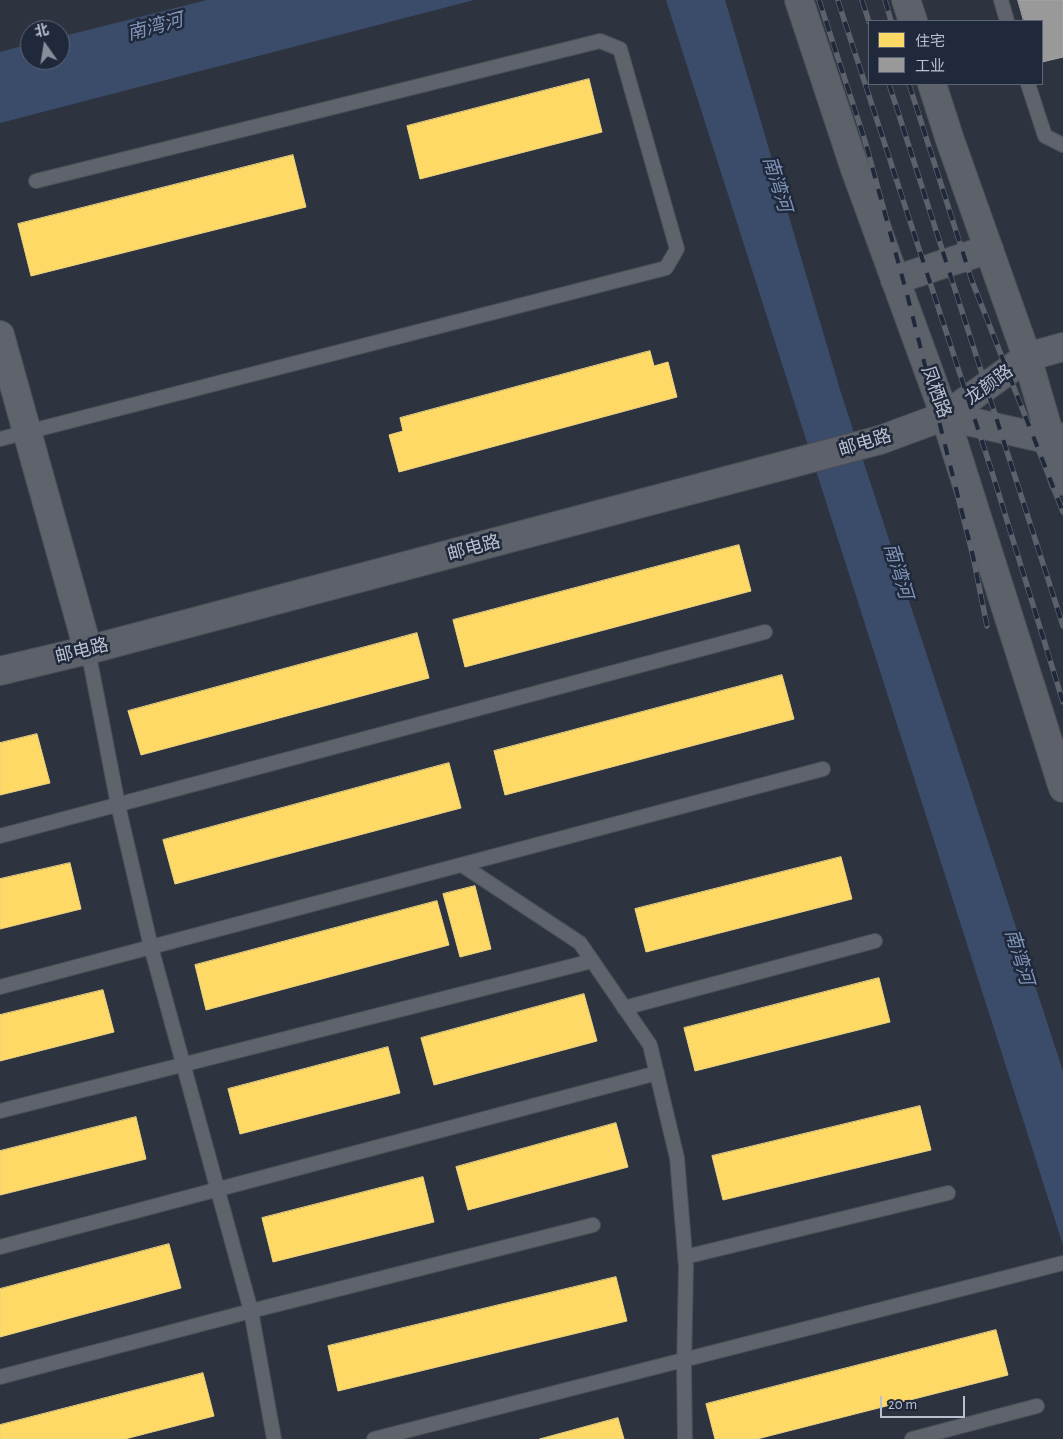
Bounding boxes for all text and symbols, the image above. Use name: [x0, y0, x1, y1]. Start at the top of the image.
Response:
water label: 南湾河: [125, 9, 185, 45]
north arrow: [20, 20, 70, 70]
legend: [868, 20, 1043, 85]
text: 北: [33, 23, 50, 40]
text: 住宅: [915, 34, 945, 49]
text: 工业: [915, 59, 945, 74]
water label: 南湾河: [758, 153, 796, 215]
street label: 龙颜路: [961, 360, 1017, 410]
street label: 凤栖路: [917, 363, 955, 421]
street label: 邮电路: [836, 425, 894, 461]
street label: 邮电路: [445, 531, 503, 565]
water label: 南湾河: [879, 540, 917, 602]
street label: 邮电路: [53, 634, 111, 668]
water label: 南湾河: [1000, 926, 1038, 988]
scale bar: [883, 1386, 968, 1418]
text: 20 m: [888, 1397, 917, 1412]

